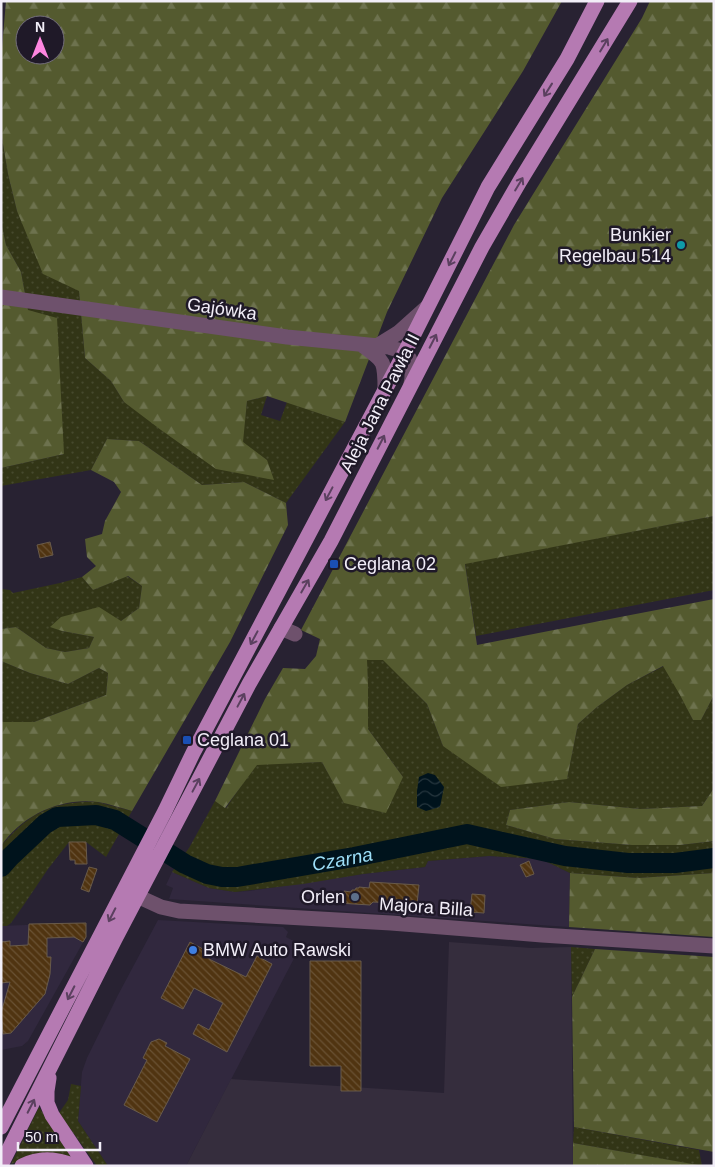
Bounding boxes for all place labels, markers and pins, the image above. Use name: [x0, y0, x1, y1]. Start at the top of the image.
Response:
place label: Bunkier Regelbau 514: [559, 225, 671, 266]
marker: Bunkier Regelbau 514: [675, 239, 687, 251]
place label: Ceglana 02: [344, 554, 436, 574]
marker: Ceglana 02: [328, 558, 340, 570]
place label: Ceglana 01: [197, 730, 289, 750]
marker: Ceglana 01: [181, 734, 193, 746]
place label: Orlen: [301, 887, 345, 907]
marker: Orlen: [349, 891, 361, 903]
place label: BMW Auto Rawski: [203, 940, 351, 960]
marker: BMW Auto Rawski: [187, 944, 199, 956]

